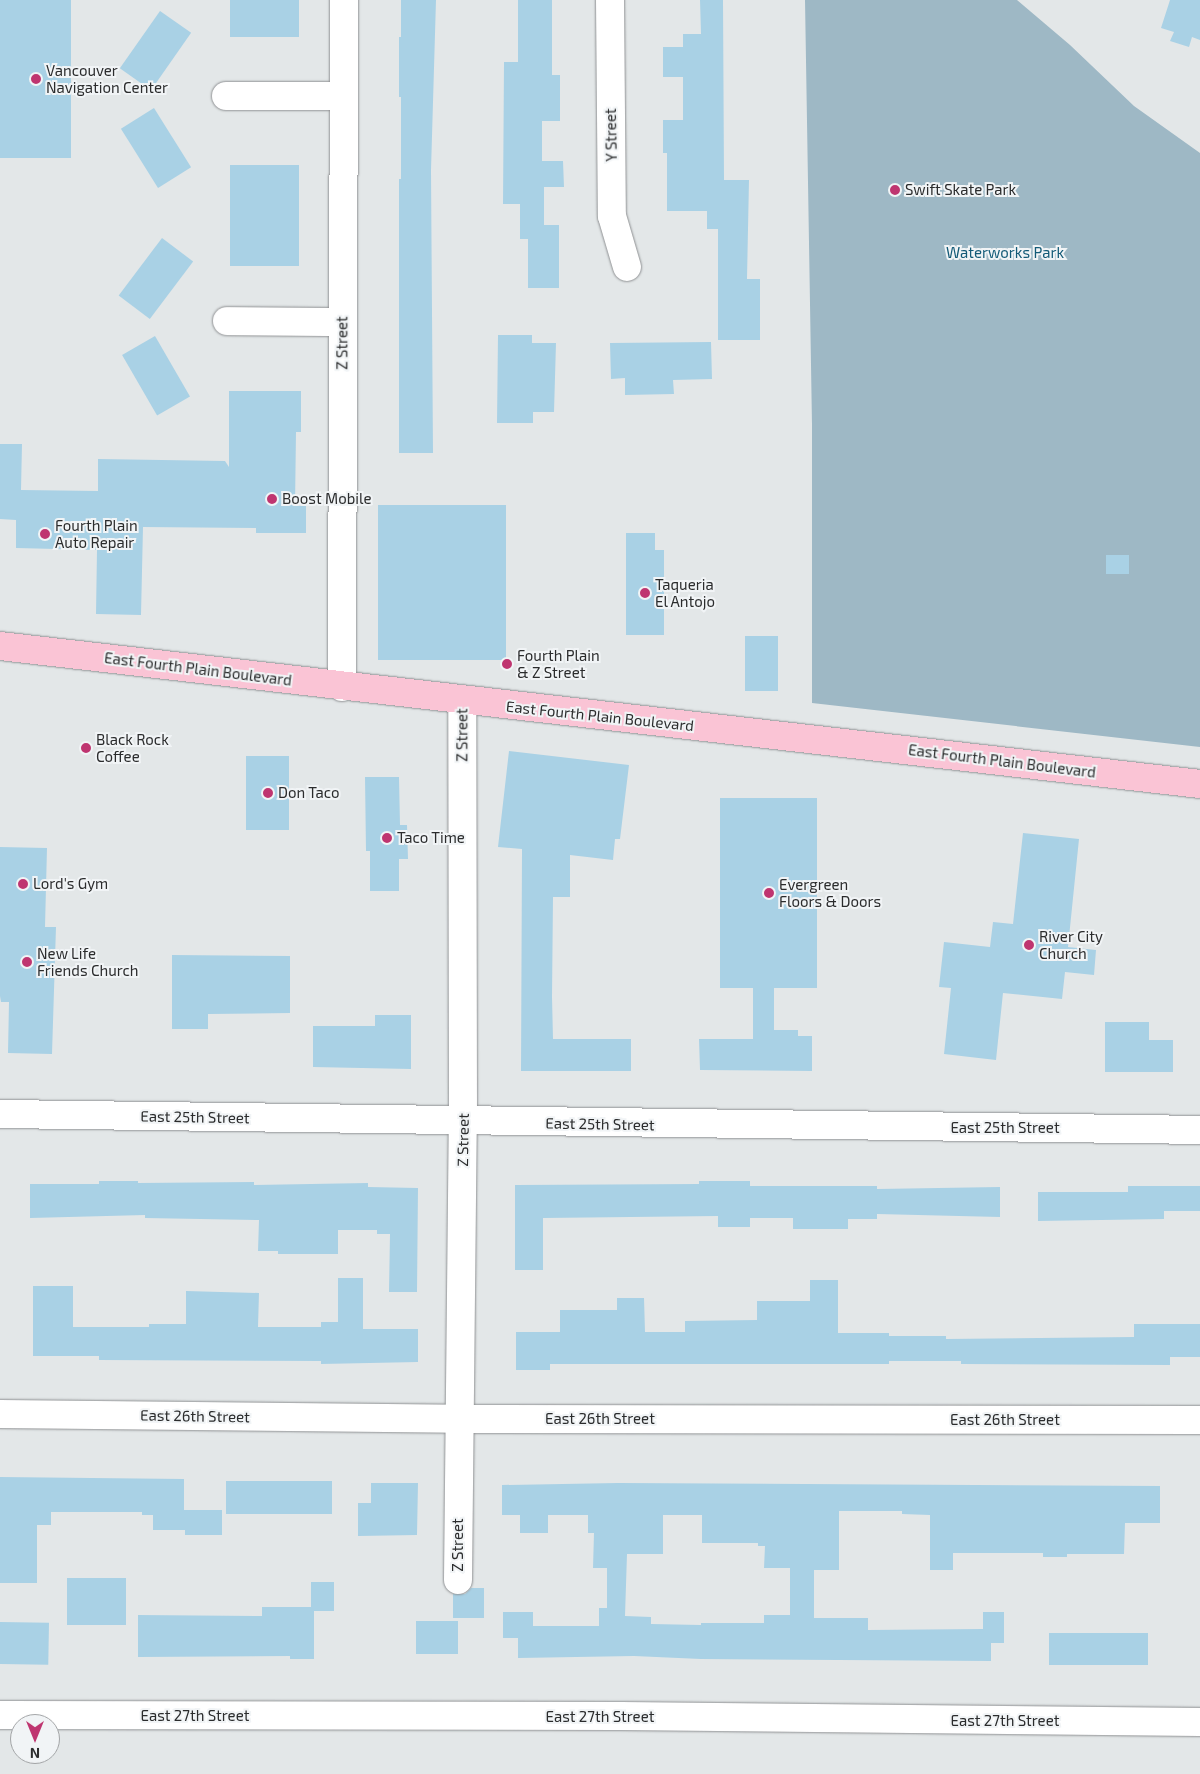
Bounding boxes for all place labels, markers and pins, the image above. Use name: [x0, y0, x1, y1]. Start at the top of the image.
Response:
place label: Vancouver Navigation Center: [46, 61, 168, 96]
marker: Vancouver Navigation Center: [30, 73, 42, 85]
place label: Swift Skate Park: [905, 181, 1016, 199]
marker: Swift Skate Park: [889, 184, 901, 196]
place label: Boost Mobile: [282, 490, 371, 508]
marker: Boost Mobile: [266, 493, 278, 505]
place label: Fourth Plain Auto Repair: [55, 516, 138, 551]
marker: Fourth Plain Auto Repair: [39, 528, 51, 540]
place label: Taqueria El Antojo: [655, 575, 716, 610]
marker: Taqueria El Antojo: [639, 587, 651, 599]
place label: Fourth Plain & Z Street: [517, 646, 600, 681]
marker: Fourth Plain & Z Street: [501, 658, 513, 670]
place label: Black Rock Coffee: [96, 730, 169, 765]
marker: Black Rock Coffee: [80, 742, 92, 754]
place label: Don Taco: [278, 784, 340, 802]
marker: Don Taco: [262, 787, 274, 799]
place label: Taco Time: [397, 829, 465, 847]
marker: Taco Time: [381, 832, 393, 844]
place label: Lord's Gym: [33, 875, 108, 893]
place label: Evergreen Floors & Doors: [779, 875, 881, 910]
marker: Lord's Gym: [17, 878, 29, 890]
marker: Evergreen Floors & Doors: [763, 887, 775, 899]
place label: River City Church: [1039, 927, 1103, 962]
marker: River City Church: [1023, 939, 1035, 951]
place label: New Life Friends Church: [37, 944, 139, 979]
marker: New Life Friends Church: [21, 956, 33, 968]

